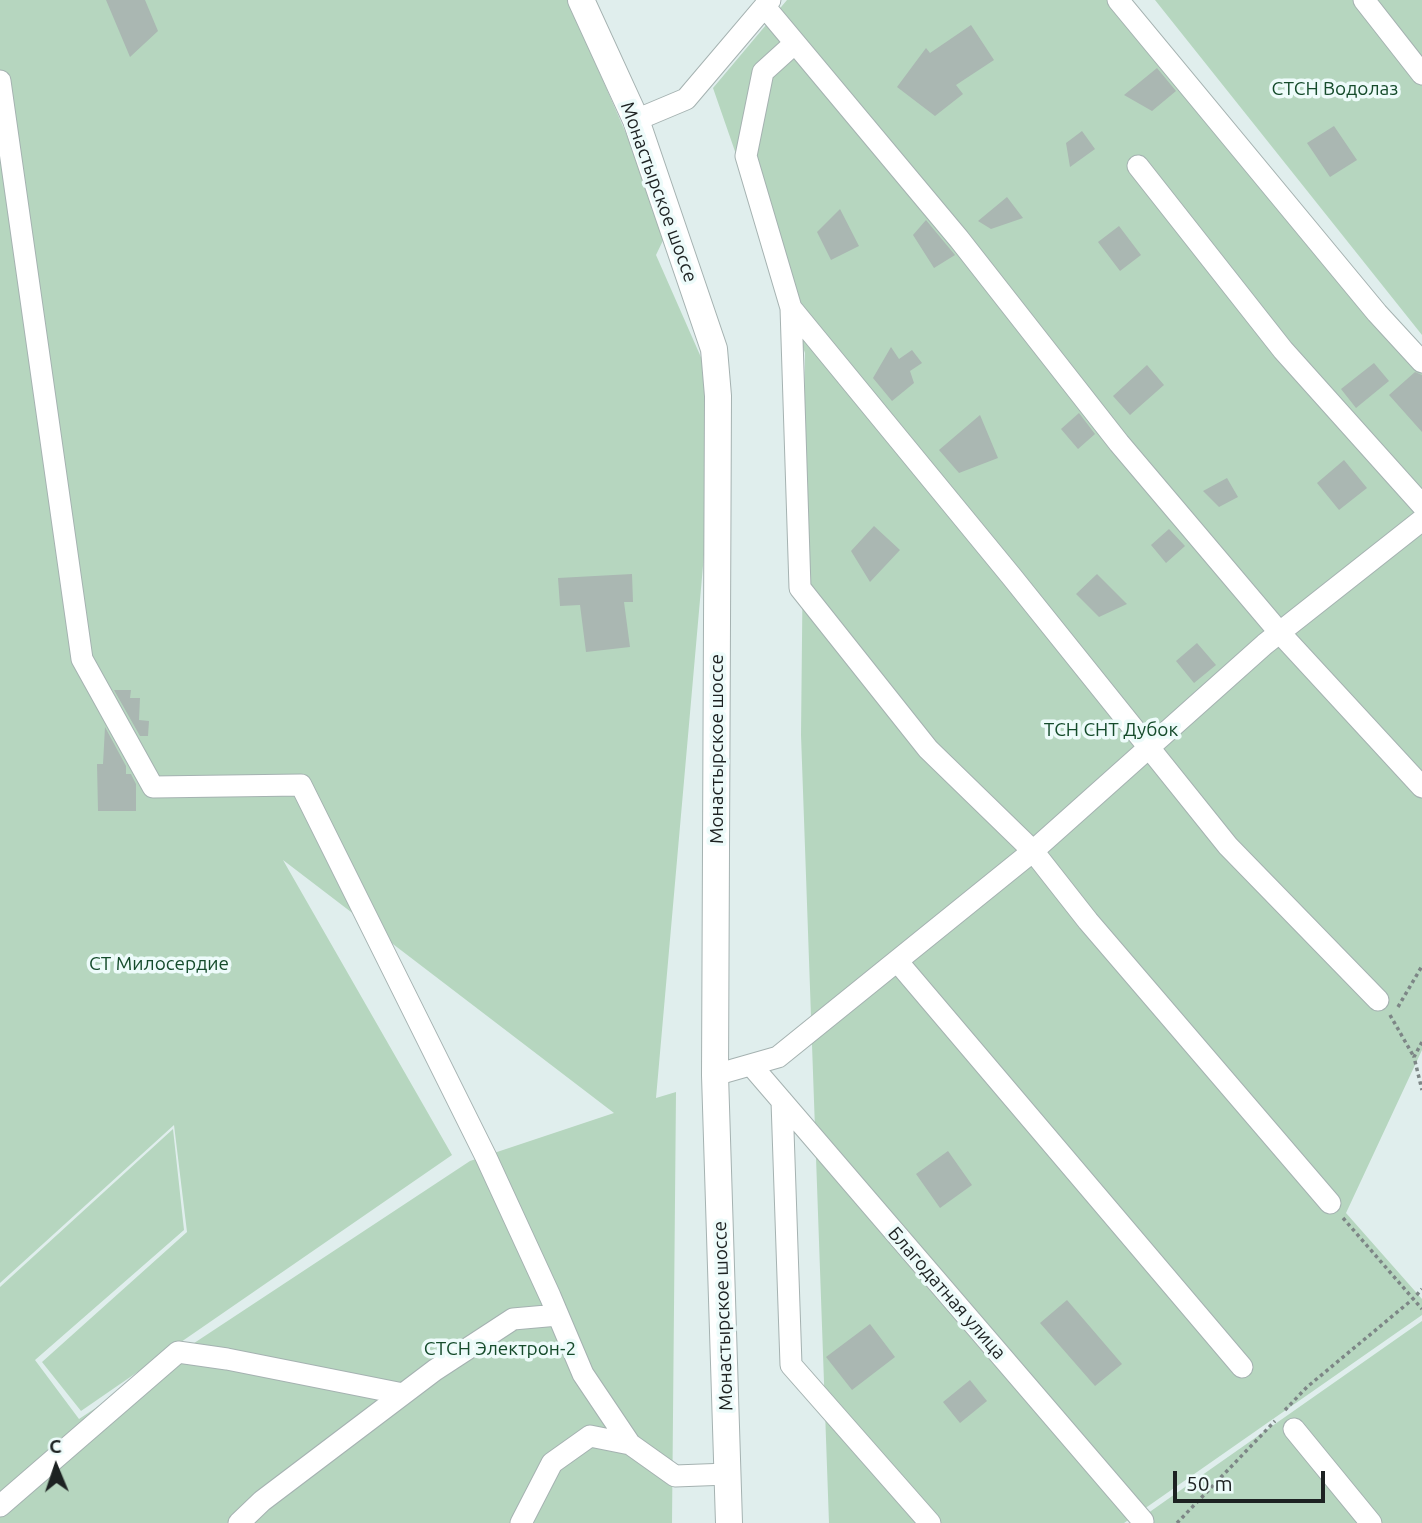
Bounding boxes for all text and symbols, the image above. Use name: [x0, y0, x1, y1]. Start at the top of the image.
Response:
park label: СТСН Водолаз: [1272, 78, 1398, 100]
street label: Монастырское шоссе: [616, 99, 702, 285]
street label: Монастырское шоссе: [706, 654, 728, 844]
park label: ТСН СНТ Дубок: [1044, 719, 1178, 741]
park label: СТ Милосердие: [89, 953, 229, 975]
street label: Монастырское шоссе: [708, 1221, 738, 1411]
street label: Благодатная улица: [883, 1222, 1011, 1364]
park label: СТСН Электрон-2: [424, 1338, 576, 1360]
north arrow: [21, 1432, 91, 1502]
text: С: [49, 1435, 62, 1457]
scale bar: [1177, 1456, 1329, 1500]
text: 50 m: [1186, 1471, 1233, 1495]

